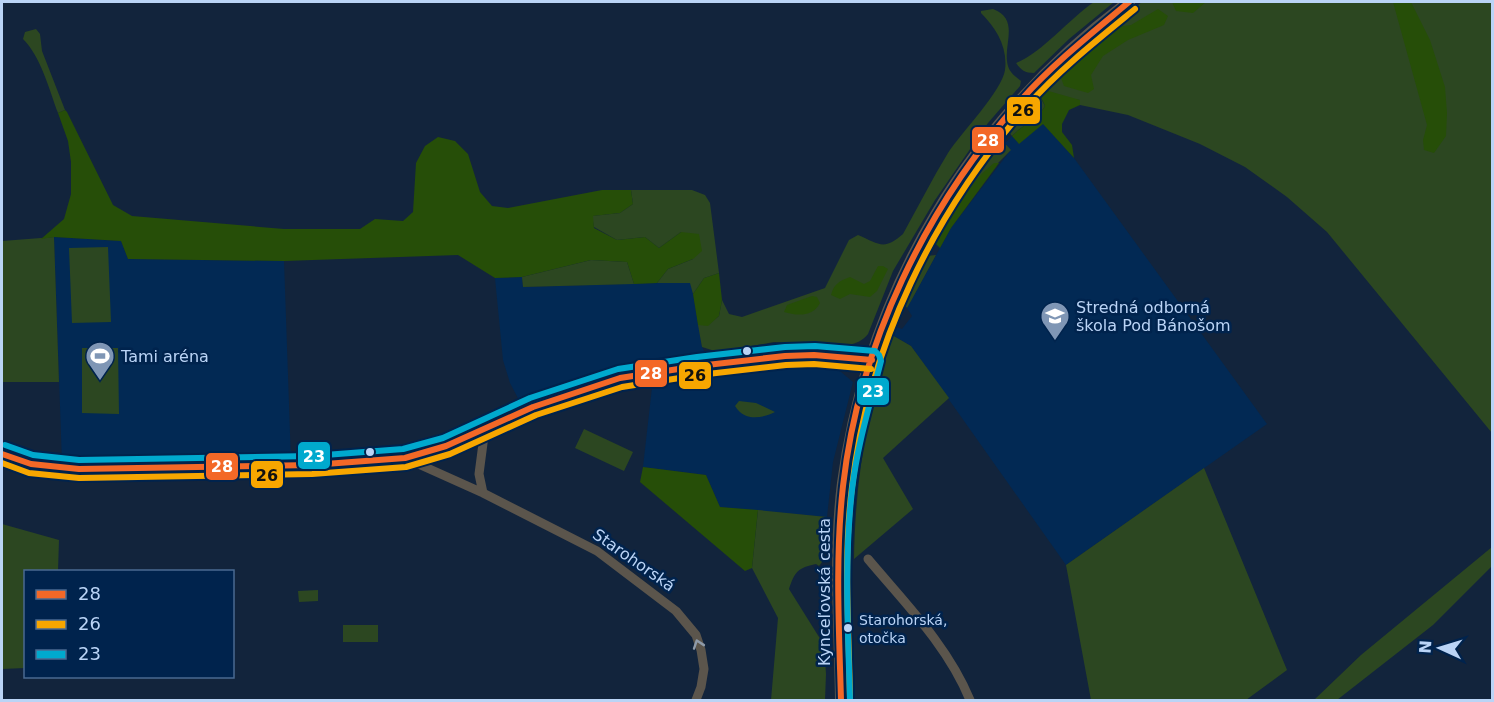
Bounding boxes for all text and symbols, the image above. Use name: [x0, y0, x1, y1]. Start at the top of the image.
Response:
line badge: 26: [1006, 96, 1041, 125]
text: 26: [1012, 101, 1034, 120]
line badge: 28: [971, 126, 1005, 154]
text: 28: [977, 131, 999, 150]
place label: Stredná odborná škola Pod Bánošom: [1076, 298, 1231, 335]
school or university icon: Stredná odborná škola Pod Bánošom: [1039, 300, 1071, 342]
sports icon: Tami aréna: [84, 340, 116, 382]
unlabelled marker: [741, 345, 753, 357]
place label: Tami aréna: [120, 347, 209, 366]
line badge: 28: [634, 359, 668, 388]
line badge: 26: [678, 361, 712, 390]
text: 28: [640, 364, 662, 383]
text: 26: [684, 366, 706, 385]
line badge: 23: [856, 377, 890, 406]
text: 23: [862, 382, 884, 401]
line badge: 23: [297, 441, 331, 470]
unlabelled marker: [364, 446, 376, 458]
text: 23: [303, 447, 325, 466]
line badge: 28: [205, 452, 239, 481]
text: 28: [211, 457, 233, 476]
line badge: 26: [250, 460, 284, 489]
text: 26: [256, 466, 278, 485]
street label: Kynceľovská cesta: [815, 518, 834, 666]
street label: Starohorská: [589, 525, 679, 595]
legend: [24, 570, 234, 678]
text: 28: [78, 583, 101, 604]
place label: Starohorská, otočka: [859, 612, 947, 646]
text: 26: [78, 613, 101, 634]
north arrow: [1410, 618, 1470, 678]
marker: Starohorská, otočka: [842, 622, 854, 634]
one-way arrow: [693, 639, 706, 650]
text: N: [1416, 640, 1435, 654]
text: 23: [78, 643, 101, 664]

